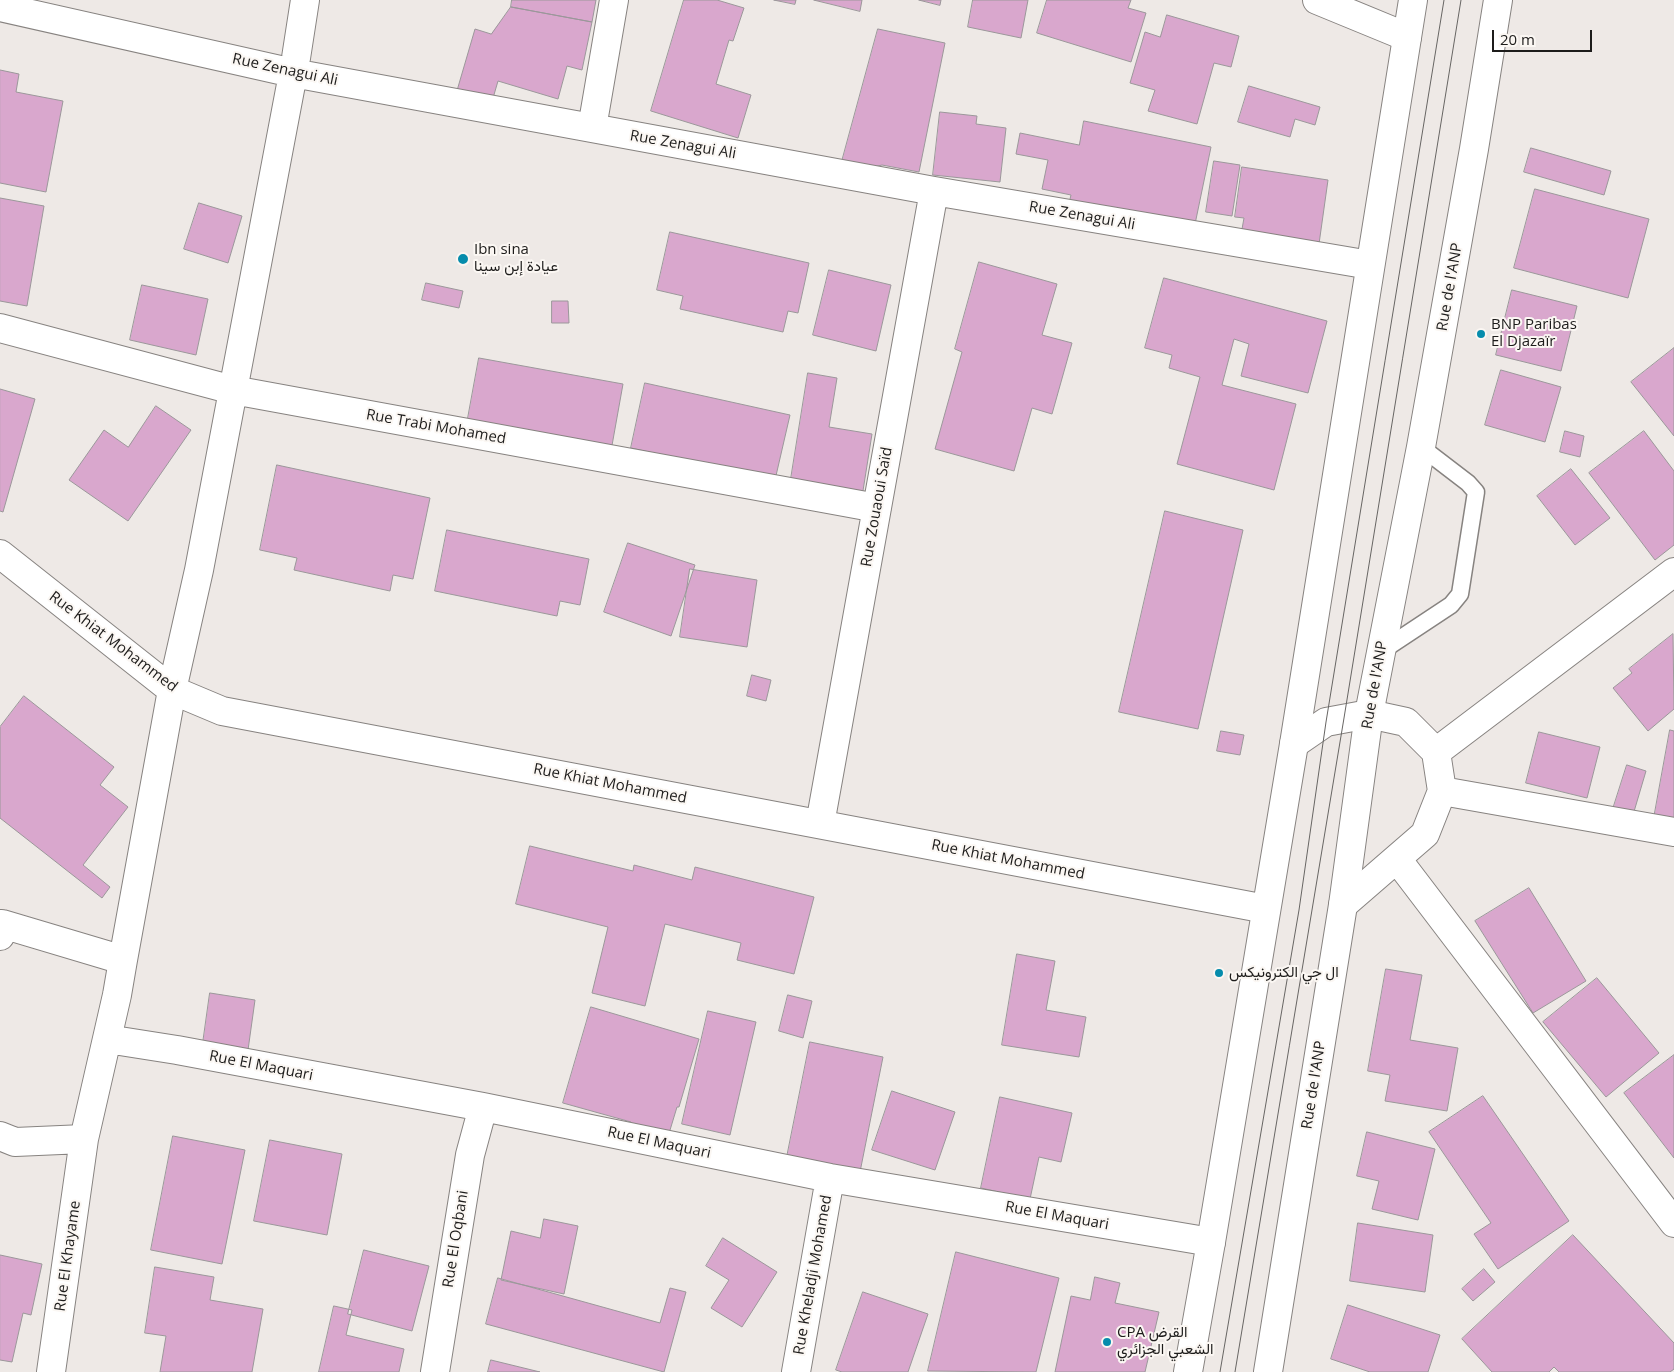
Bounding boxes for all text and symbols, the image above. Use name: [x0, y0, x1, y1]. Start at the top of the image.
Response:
scale bar: [1494, 20, 1594, 52]
text: 20 m: [1500, 29, 1535, 49]
street label: Rue Zenagui Ali: [231, 50, 339, 90]
street label: Rue Zenagui Ali: [629, 127, 737, 163]
street label: Rue Zenagui Ali: [1028, 198, 1136, 234]
place label: Ibn sina عيادة إبن سينا: [474, 241, 558, 276]
street label: Rue de l'ANP: [1433, 242, 1467, 332]
marker: Ibn sina عيادة إبن سينا: [456, 252, 470, 266]
place label: BNP Paribas El Djazaïr: [1491, 316, 1577, 351]
marker: BNP Paribas El Djazaïr: [1475, 328, 1487, 340]
street label: Rue Trabi Mohamed: [365, 406, 507, 448]
street label: Rue Zouaoui Saïd: [858, 446, 896, 568]
street label: Rue Khiat Mohammed: [45, 588, 181, 696]
street label: Rue de l'ANP: [1358, 640, 1392, 730]
street label: Rue Khiat Mohammed: [532, 760, 688, 808]
street label: Rue Khiat Mohammed: [930, 836, 1086, 884]
place label: ال جي الكترونيكس: [1229, 964, 1339, 982]
marker: ال جي الكترونيكس: [1213, 967, 1225, 979]
street label: Rue de l'ANP: [1298, 1040, 1330, 1130]
street label: Rue El Maquari: [208, 1047, 314, 1085]
street label: Rue El Maquari: [606, 1123, 712, 1163]
street label: Rue El Oqbani: [439, 1189, 473, 1289]
street label: Rue Kheladji Mohamed: [790, 1194, 836, 1356]
street label: Rue El Maquari: [1004, 1198, 1110, 1234]
street label: Rue El Khayame: [51, 1199, 85, 1313]
place label: CPA القرض الشعبي الجزائري: [1117, 1324, 1214, 1359]
marker: CPA القرض الشعبي الجزائري: [1101, 1336, 1113, 1348]

